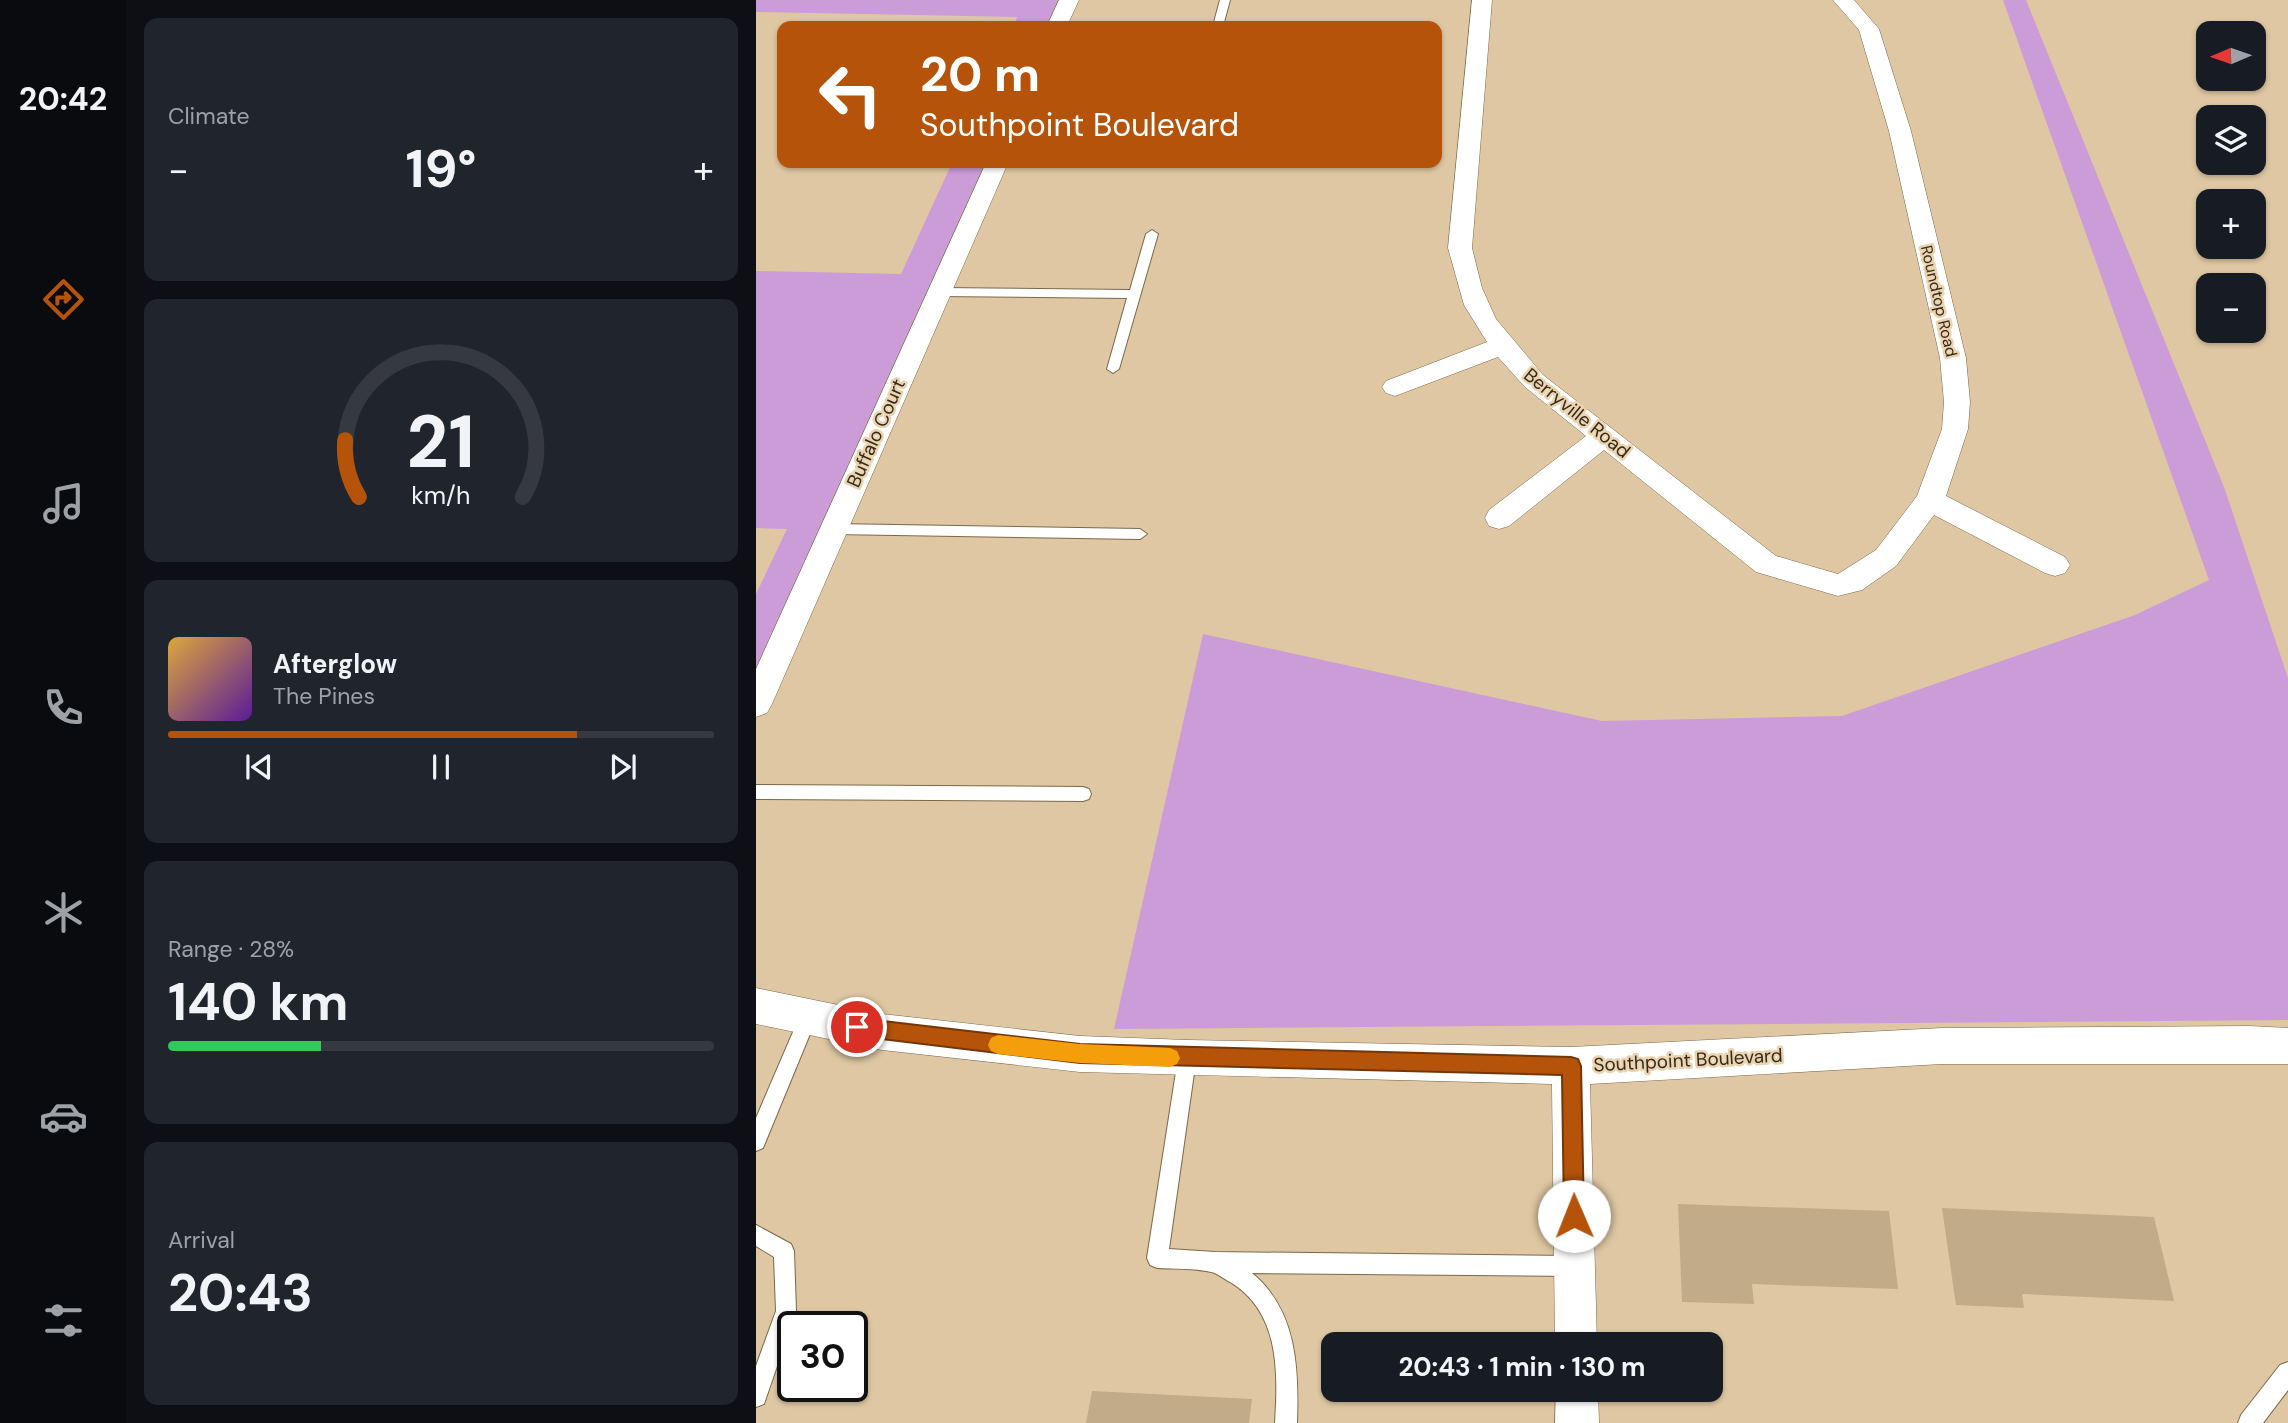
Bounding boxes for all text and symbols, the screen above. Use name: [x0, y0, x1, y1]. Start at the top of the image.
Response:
north arrow: [2196, 21, 2266, 91]
map controls: [2196, 21, 2266, 343]
text: 20 m: [920, 42, 1040, 106]
icon: left: [805, 49, 896, 140]
text: 20:42: [19, 78, 107, 120]
text: Climate: [168, 101, 250, 131]
text: Southpoint Boulevard: [920, 104, 1239, 146]
button: layers: [2196, 105, 2266, 175]
text: 19°: [406, 135, 476, 203]
text: −: [168, 145, 189, 195]
text: +: [693, 145, 714, 195]
button: +: [2196, 189, 2266, 259]
street label: Roundtop Road: [1916, 243, 1962, 359]
button: −: [2196, 273, 2266, 343]
icon: directions: [39, 275, 88, 324]
street label: Berryville Road: [1519, 362, 1635, 464]
street label: Buffalo Court: [841, 375, 911, 491]
text: 21: [407, 395, 475, 490]
text: km/h: [411, 478, 471, 511]
icon: music: [39, 479, 88, 528]
text: Afterglow: [273, 647, 397, 681]
text: The Pines: [273, 681, 375, 711]
icon: phone: [39, 683, 88, 732]
icon: previous: [240, 748, 278, 786]
icon: pause: [422, 748, 460, 786]
icon: next: [604, 748, 642, 786]
icon: climate: [39, 888, 88, 937]
text: Range · 28%: [168, 934, 294, 964]
text: 140 km: [168, 968, 349, 1036]
pin: [827, 997, 887, 1057]
icon: arrive: [838, 1008, 876, 1046]
street label: Southpoint Boulevard: [1593, 1043, 1783, 1077]
icon: car: [39, 1092, 88, 1141]
position arrow: [1537, 1179, 1611, 1253]
text: Arrival: [168, 1225, 235, 1255]
text: 20:43: [168, 1259, 313, 1327]
icon: filters: [39, 1296, 88, 1345]
speed limit sign: 30: [777, 1311, 868, 1402]
text: 20:43 · 1 min · 130 m: [1398, 1350, 1646, 1384]

